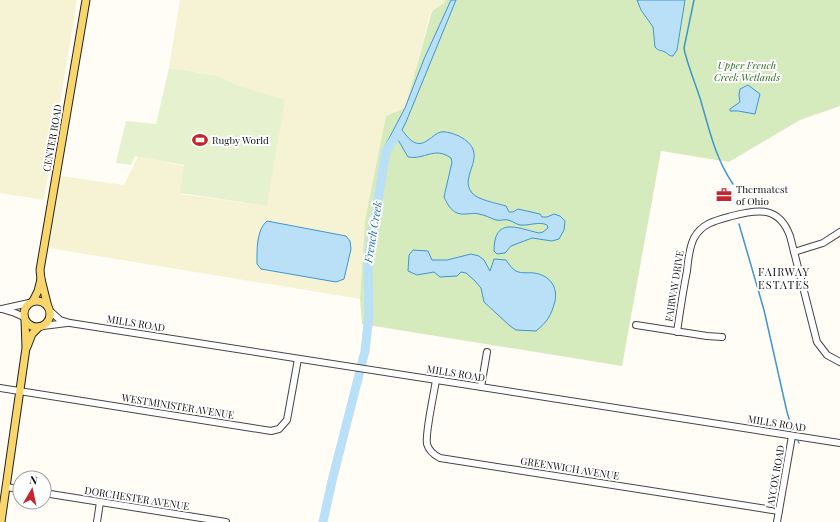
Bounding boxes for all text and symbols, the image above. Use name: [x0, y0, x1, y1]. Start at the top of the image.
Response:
park label: Upper French Creek Wetlands: [714, 58, 780, 84]
street label: CENTER ROAD: [39, 103, 65, 173]
sports icon: Rugby World: [191, 131, 209, 149]
place label: Rugby World: [212, 133, 269, 147]
place label: Thermatest of Ohio: [736, 182, 788, 208]
office icon: Thermatest of Ohio: [715, 186, 733, 204]
water label: French Creek: [360, 200, 385, 265]
street label: FAIRWAY DRIVE: [661, 249, 687, 323]
district label: FAIRWAY ESTATES: [758, 264, 810, 292]
street label: MILLS ROAD: [106, 311, 166, 335]
street label: MILLS ROAD: [426, 361, 486, 385]
street label: WESTMINISTER AVENUE: [120, 390, 235, 422]
street label: MILLS ROAD: [747, 411, 807, 435]
street label: JAYCOX ROAD: [762, 444, 787, 511]
street label: GREENWICH AVENUE: [520, 453, 620, 483]
north arrow: [12, 470, 52, 510]
text: N: [29, 472, 39, 488]
street label: DORCHESTER AVENUE: [84, 483, 190, 513]

